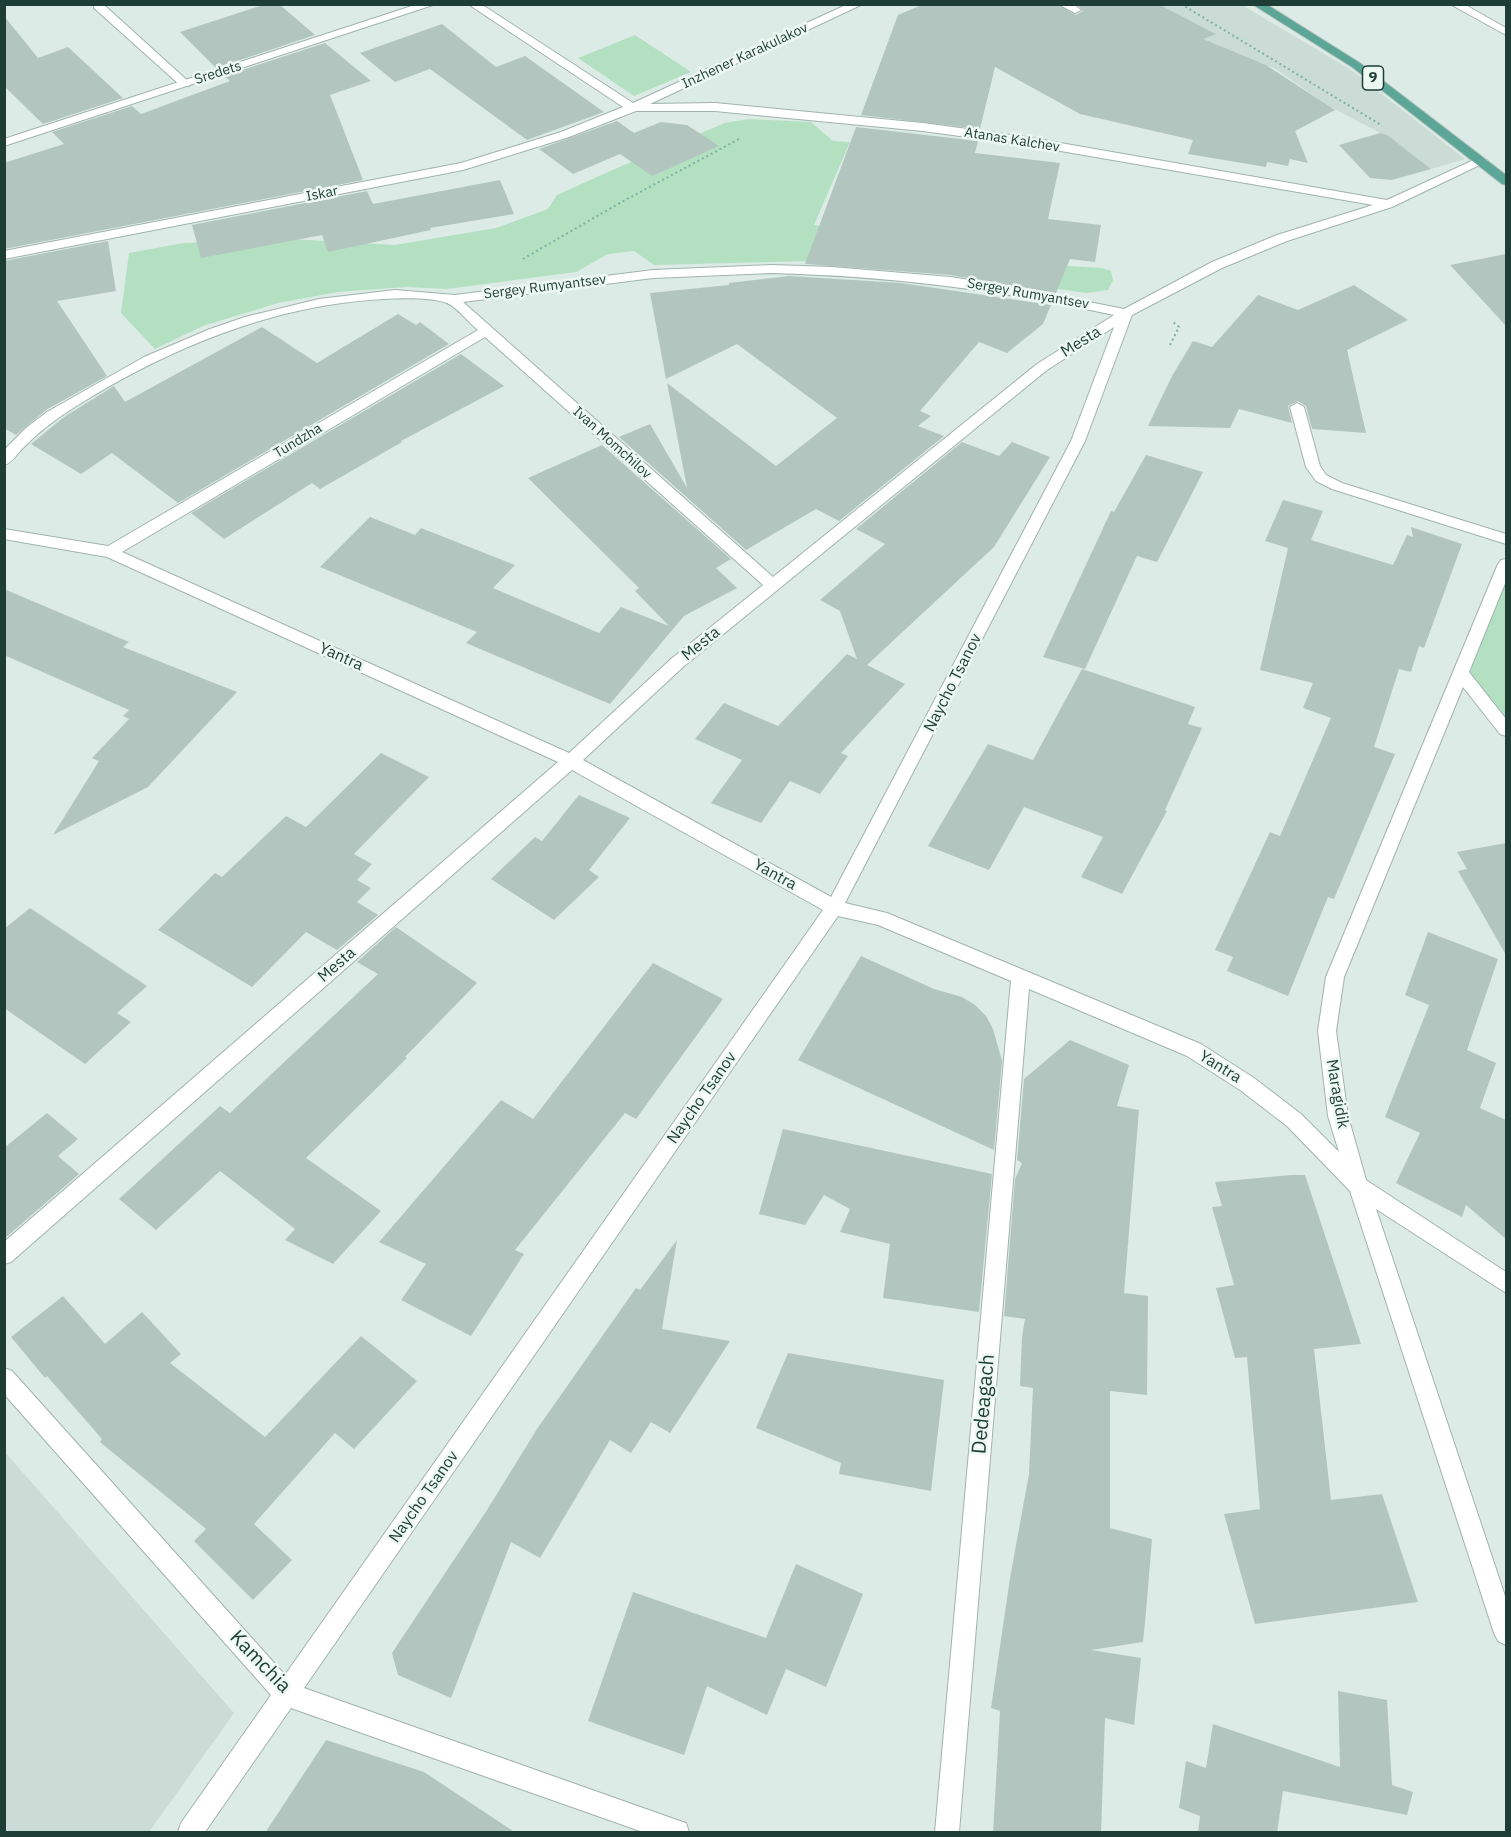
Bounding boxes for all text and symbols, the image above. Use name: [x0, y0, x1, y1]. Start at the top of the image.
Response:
street label: Inzhener Karakulakov: [680, 20, 810, 92]
street label: Sredets: [192, 58, 244, 88]
road number: 9: [1362, 66, 1384, 90]
street label: Atanas Kalchev: [963, 124, 1061, 156]
street label: Iskar: [305, 183, 339, 205]
street label: Sergey Rumyantsev: [483, 271, 607, 303]
street label: Sergey Rumyantsev: [966, 275, 1090, 313]
street label: Mesta: [1057, 322, 1105, 362]
street label: Ivan Momchilov: [569, 403, 655, 483]
street label: Tundzha: [271, 420, 325, 462]
street label: Mesta: [678, 623, 724, 665]
street label: Naycho Tsanov: [920, 631, 986, 735]
street label: Yantra: [316, 639, 366, 675]
street label: Yantra: [750, 855, 800, 895]
street label: Mesta: [314, 943, 360, 987]
street label: Yantra: [1195, 1047, 1245, 1087]
street label: Naycho Tsanov: [663, 1048, 741, 1148]
street label: Maragidik: [1321, 1058, 1353, 1130]
street label: Dedeagach: [968, 1353, 1000, 1455]
street label: Naycho Tsanov: [385, 1447, 463, 1547]
street label: Kamchia: [224, 1626, 296, 1698]

